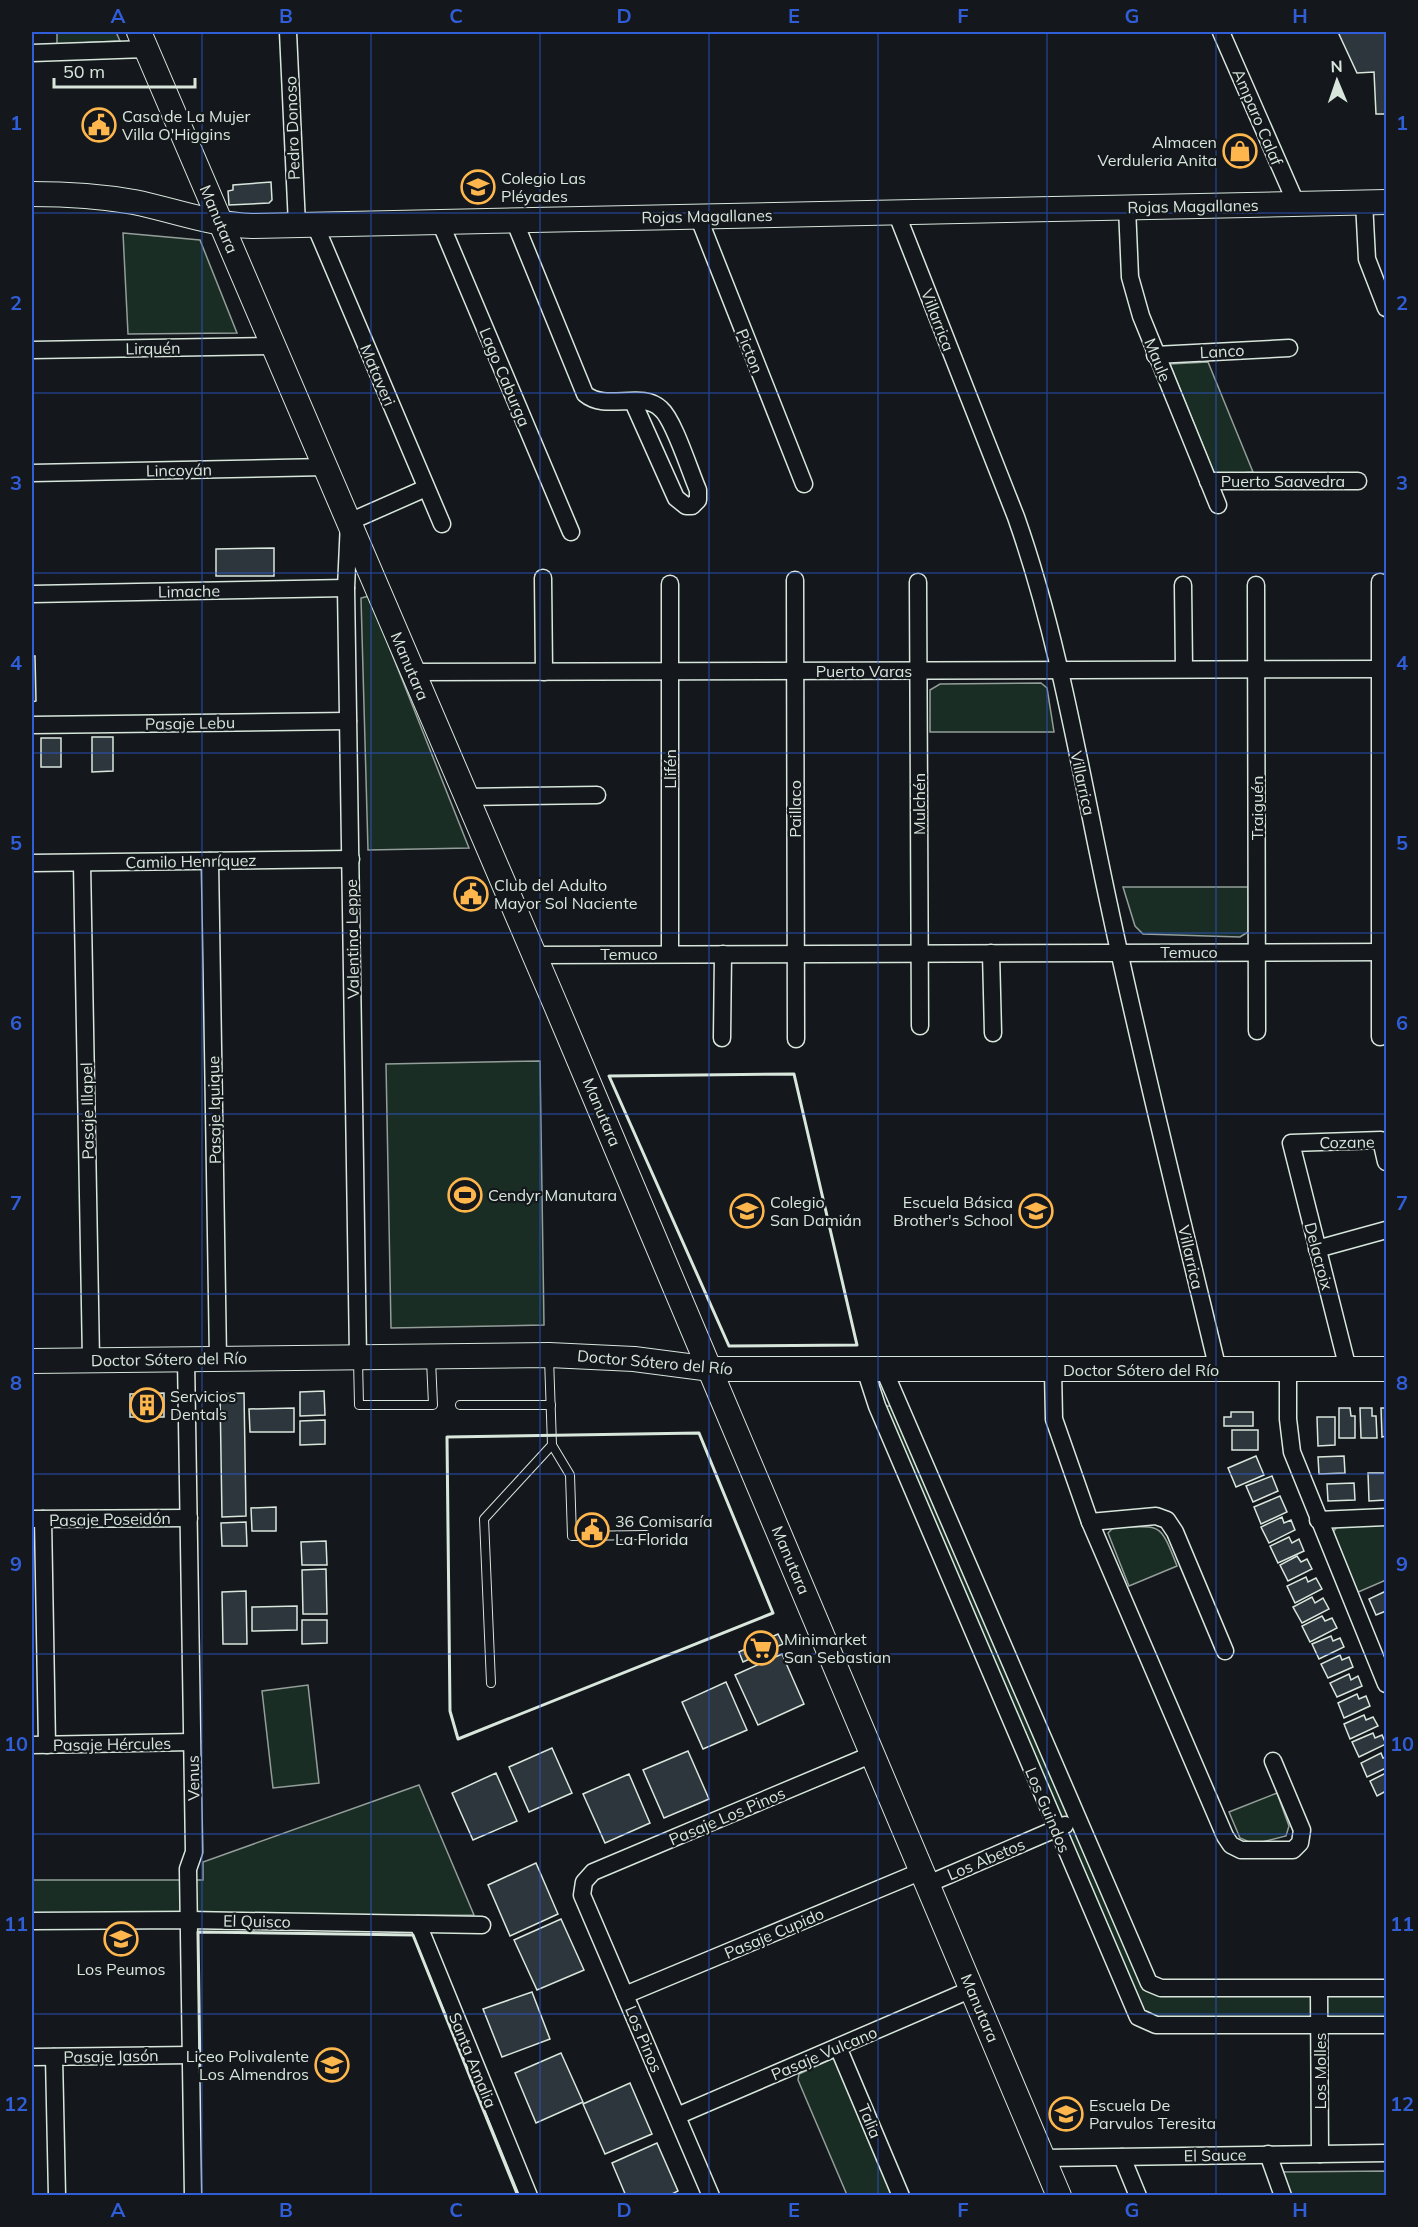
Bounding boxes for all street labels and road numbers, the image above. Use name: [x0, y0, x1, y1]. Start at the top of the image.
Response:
street label: Amparo Calaf: [1229, 66, 1288, 169]
street label: Pedro Donoso: [280, 76, 304, 180]
street label: Manutara: [196, 182, 242, 256]
street label: Rojas Magallanes: [1127, 195, 1259, 217]
street label: Rojas Magallanes: [641, 205, 773, 227]
street label: Villarrica: [917, 286, 959, 354]
street label: Lago Caburga: [475, 325, 535, 429]
street label: Picton: [732, 326, 768, 376]
street label: Maule: [1140, 335, 1176, 385]
street label: Lirquén: [125, 338, 181, 358]
street label: Lanco: [1199, 340, 1245, 362]
street label: Mataveri: [356, 341, 400, 409]
street label: Lincoyán: [146, 459, 212, 481]
street label: Puerto Saavedra: [1221, 471, 1345, 491]
street label: Limache: [158, 580, 220, 602]
street label: Manutara: [387, 629, 433, 703]
street label: Puerto Varas: [816, 661, 912, 681]
street label: Pasaje Lebu: [145, 712, 235, 734]
street label: Llifén: [660, 749, 680, 789]
street label: Villarrica: [1066, 749, 1100, 817]
street label: Mulchén: [909, 773, 929, 835]
street label: Traiguén: [1247, 776, 1267, 840]
street label: Paillaco: [785, 780, 805, 838]
street label: Camilo Henríquez: [125, 850, 257, 872]
street label: Valentina Leppe: [341, 879, 363, 999]
street label: Temuco: [1160, 942, 1218, 962]
street label: Temuco: [600, 944, 658, 964]
street label: Pasaje Iquique: [203, 1056, 225, 1164]
street label: Pasaje Illapel: [76, 1062, 98, 1160]
street label: Manutara: [579, 1075, 625, 1149]
street label: Cozane: [1319, 1132, 1375, 1152]
street label: Delacroix: [1300, 1220, 1338, 1292]
street label: Villarrica: [1174, 1223, 1208, 1291]
street label: Doctor Sótero del Río: [576, 1345, 734, 1379]
street label: Doctor Sótero del Río: [91, 1348, 247, 1370]
street label: Doctor Sótero del Río: [1063, 1360, 1219, 1380]
street label: Pasaje Poseidón: [49, 1508, 171, 1530]
street label: Manutara: [768, 1523, 814, 1597]
street label: Pasaje Hércules: [53, 1733, 171, 1755]
street label: Venus: [183, 1755, 203, 1801]
street label: Los Guindos: [1021, 1764, 1075, 1856]
street label: Pasaje Los Pinos: [666, 1782, 788, 1850]
street label: Los Abetos: [944, 1834, 1028, 1884]
street label: Pasaje Cupido: [721, 1903, 827, 1963]
street label: El Quisco: [223, 1910, 291, 1932]
street label: Manutara: [957, 1971, 1003, 2045]
street label: Los Pinos: [621, 2003, 667, 2075]
street label: Santa Amalia: [445, 2009, 501, 2111]
street label: Pasaje Vulcano: [768, 2022, 880, 2084]
street label: Los Molles: [1310, 2032, 1330, 2110]
street label: Pasaje Jasón: [63, 2045, 159, 2067]
street label: Talia: [854, 2101, 886, 2141]
street label: El Sauce: [1184, 2144, 1246, 2166]

